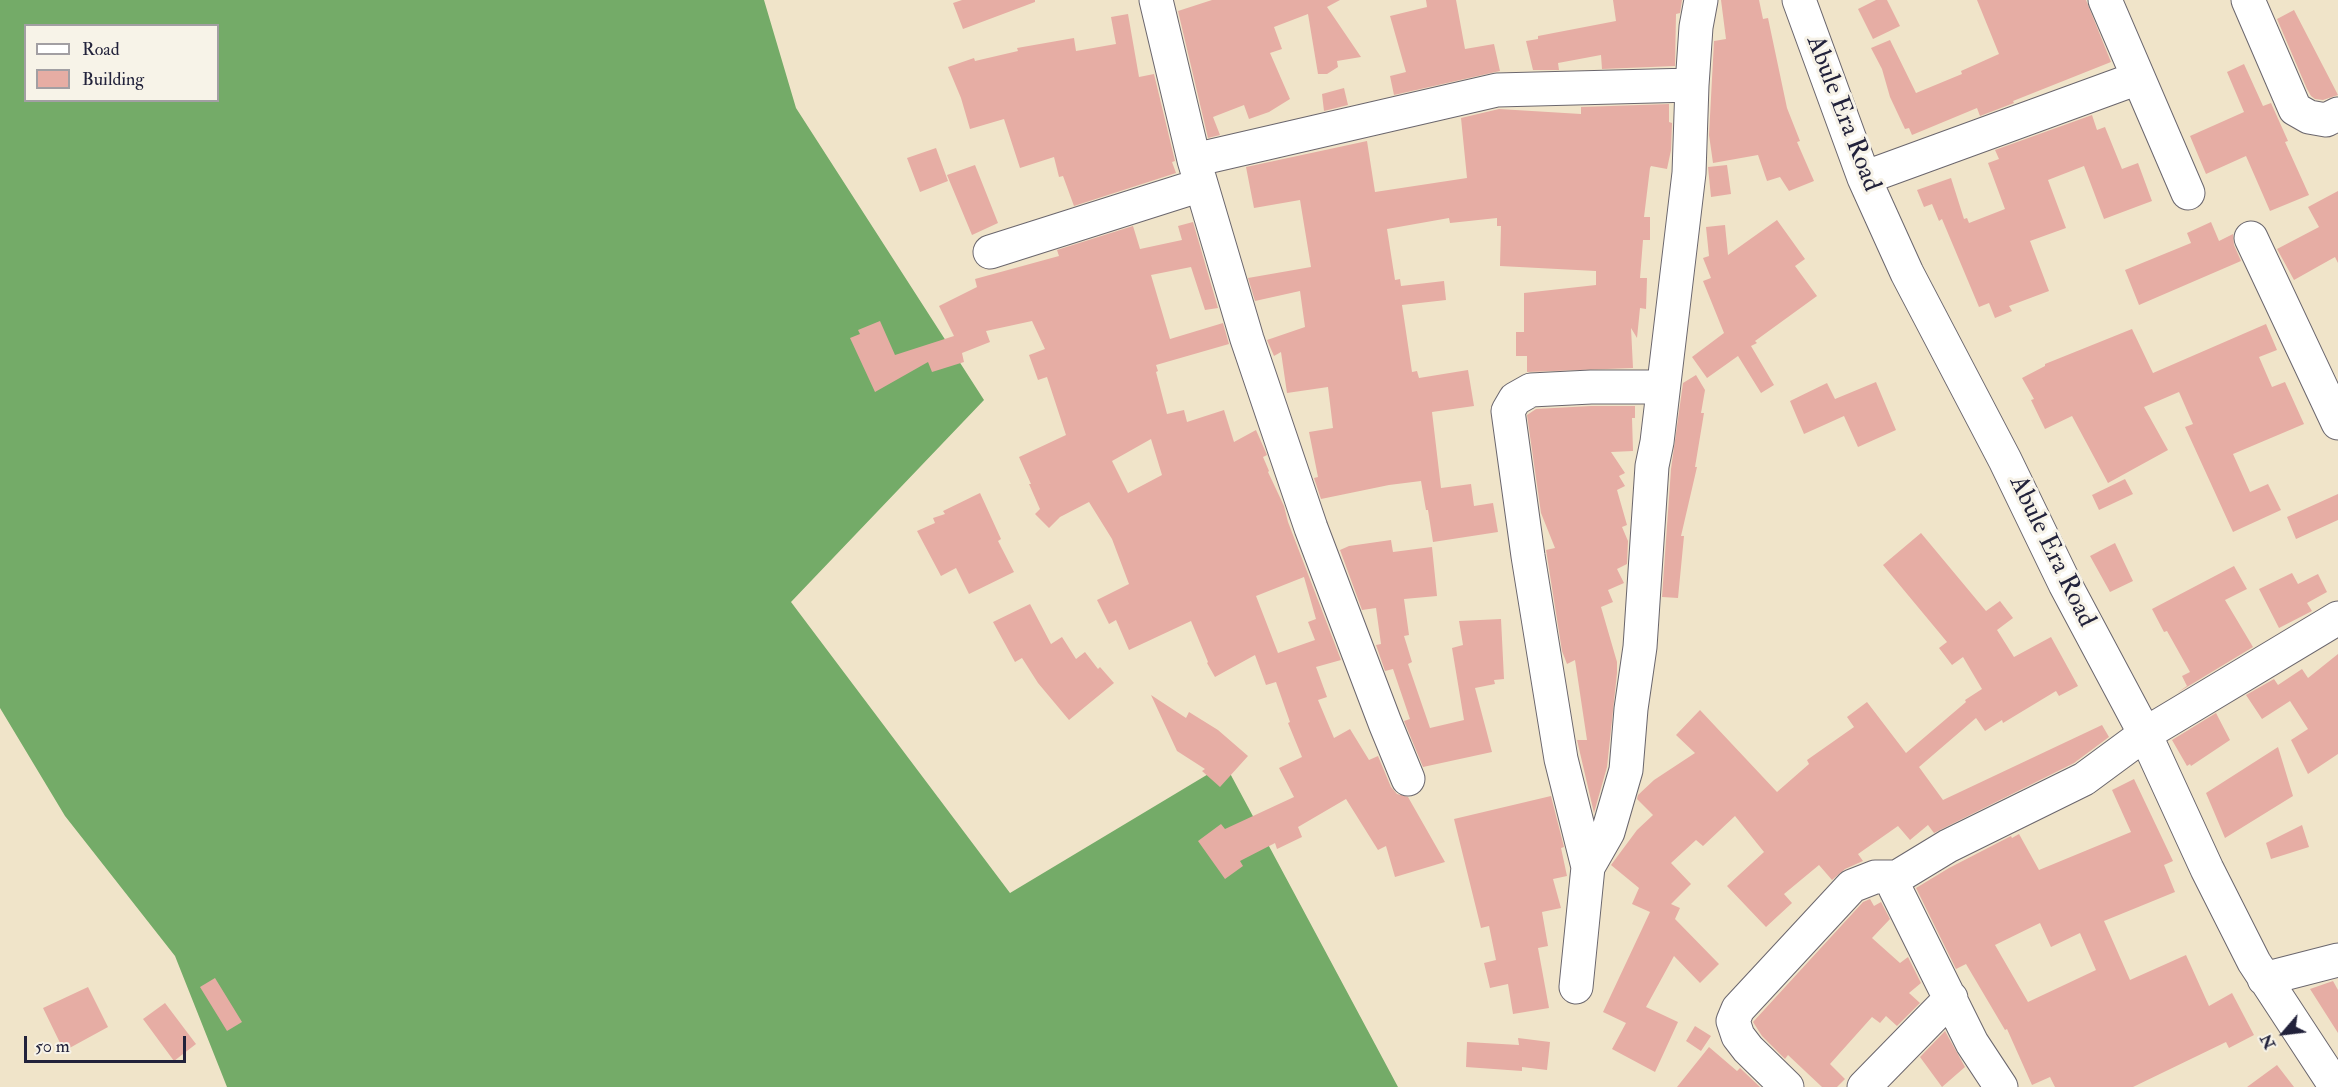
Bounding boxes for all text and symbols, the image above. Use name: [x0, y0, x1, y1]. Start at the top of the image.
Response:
legend: [24, 24, 219, 102]
street label: Abule Era Road: [1798, 32, 1886, 196]
text: Road: [82, 38, 120, 61]
text: Building: [82, 68, 144, 91]
street label: Abule Era Road: [2001, 471, 2101, 633]
north arrow: [2254, 1003, 2314, 1063]
scale bar: [27, 1024, 189, 1062]
text: N: [2256, 1030, 2280, 1052]
text: 50 m: [35, 1035, 70, 1058]

